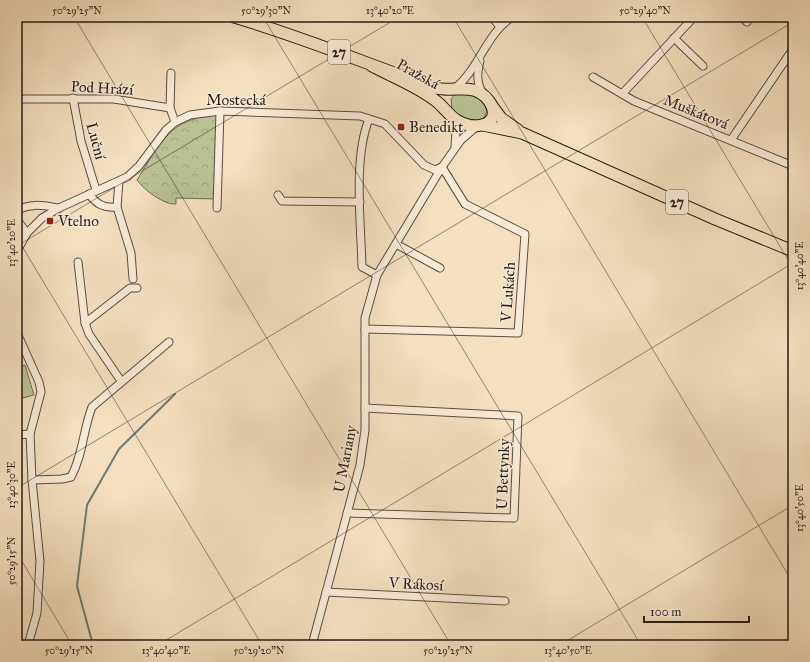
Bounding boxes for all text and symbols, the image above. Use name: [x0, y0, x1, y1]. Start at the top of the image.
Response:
text: 50°29'25"N: [52, 5, 102, 17]
text: 50°29'30"N: [241, 5, 291, 17]
text: 13°40'20"E: [366, 5, 414, 17]
text: 50°29'40"N: [619, 5, 671, 17]
road number: 27: [328, 40, 350, 64]
street label: Pražská: [393, 55, 443, 93]
street label: Pod Hrází: [70, 77, 135, 99]
street label: Mostecká: [206, 91, 266, 109]
street label: Muškátová: [661, 91, 732, 133]
place label: Benedikt: [409, 118, 464, 136]
street label: Luční: [82, 120, 110, 162]
marker: Benedikt: [396, 122, 406, 132]
road number: 27: [666, 190, 688, 214]
place label: Vtelno: [57, 212, 99, 230]
marker: Vtelno: [45, 216, 55, 226]
text: 13°40'20"E: [6, 219, 18, 267]
text: 13°40'40"E: [794, 242, 806, 290]
street label: V Lukách: [497, 260, 519, 324]
street label: U Mariany: [330, 423, 360, 494]
street label: U Bettynky: [493, 437, 513, 510]
text: 13°40'30"E: [6, 461, 18, 509]
text: 13°40'50"E: [794, 484, 806, 532]
text: 50°29'15"N: [6, 536, 18, 585]
street label: V Rákosí: [387, 574, 445, 594]
scale bar: [644, 598, 749, 624]
text: 100 m: [650, 605, 681, 619]
text: 50°29'15"N: [45, 645, 94, 657]
text: 13°40'40"E: [142, 645, 190, 657]
text: 50°29'20"N: [234, 645, 285, 657]
text: 50°29'25"N: [423, 645, 473, 657]
text: 13°40'50"E: [544, 645, 592, 657]

